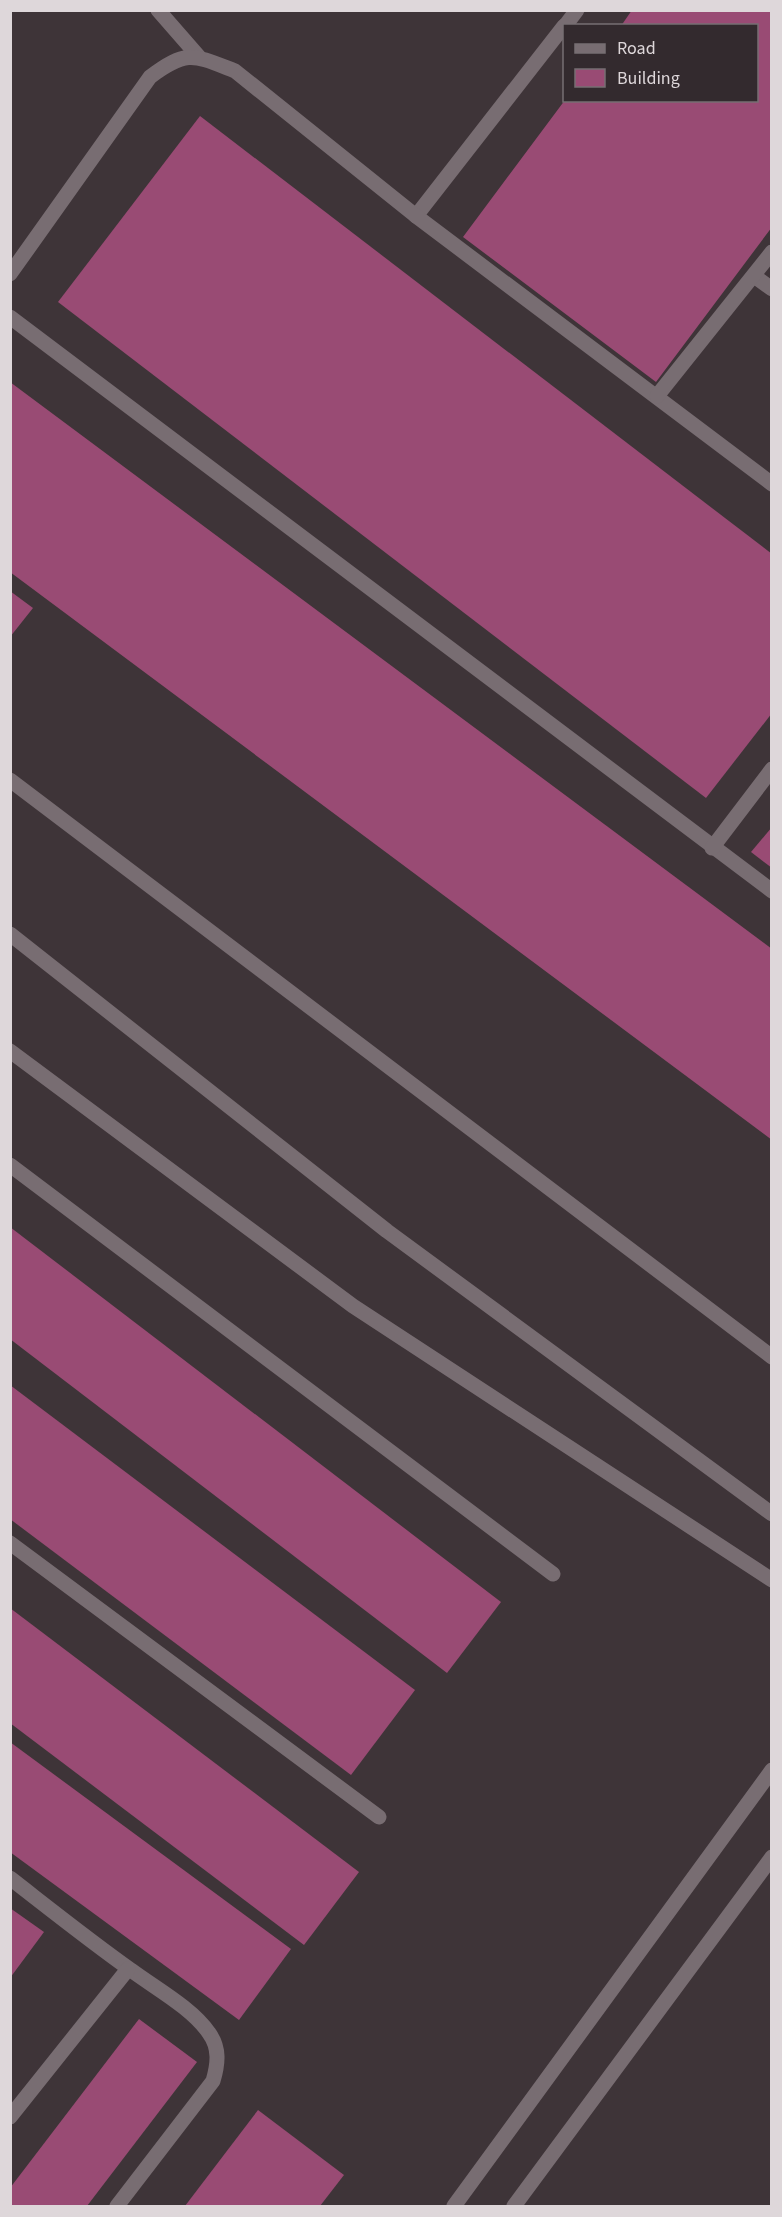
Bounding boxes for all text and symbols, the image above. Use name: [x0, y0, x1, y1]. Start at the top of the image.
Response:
legend: [563, 24, 758, 102]
text: Road: [617, 36, 656, 61]
text: Building: [617, 66, 680, 91]

